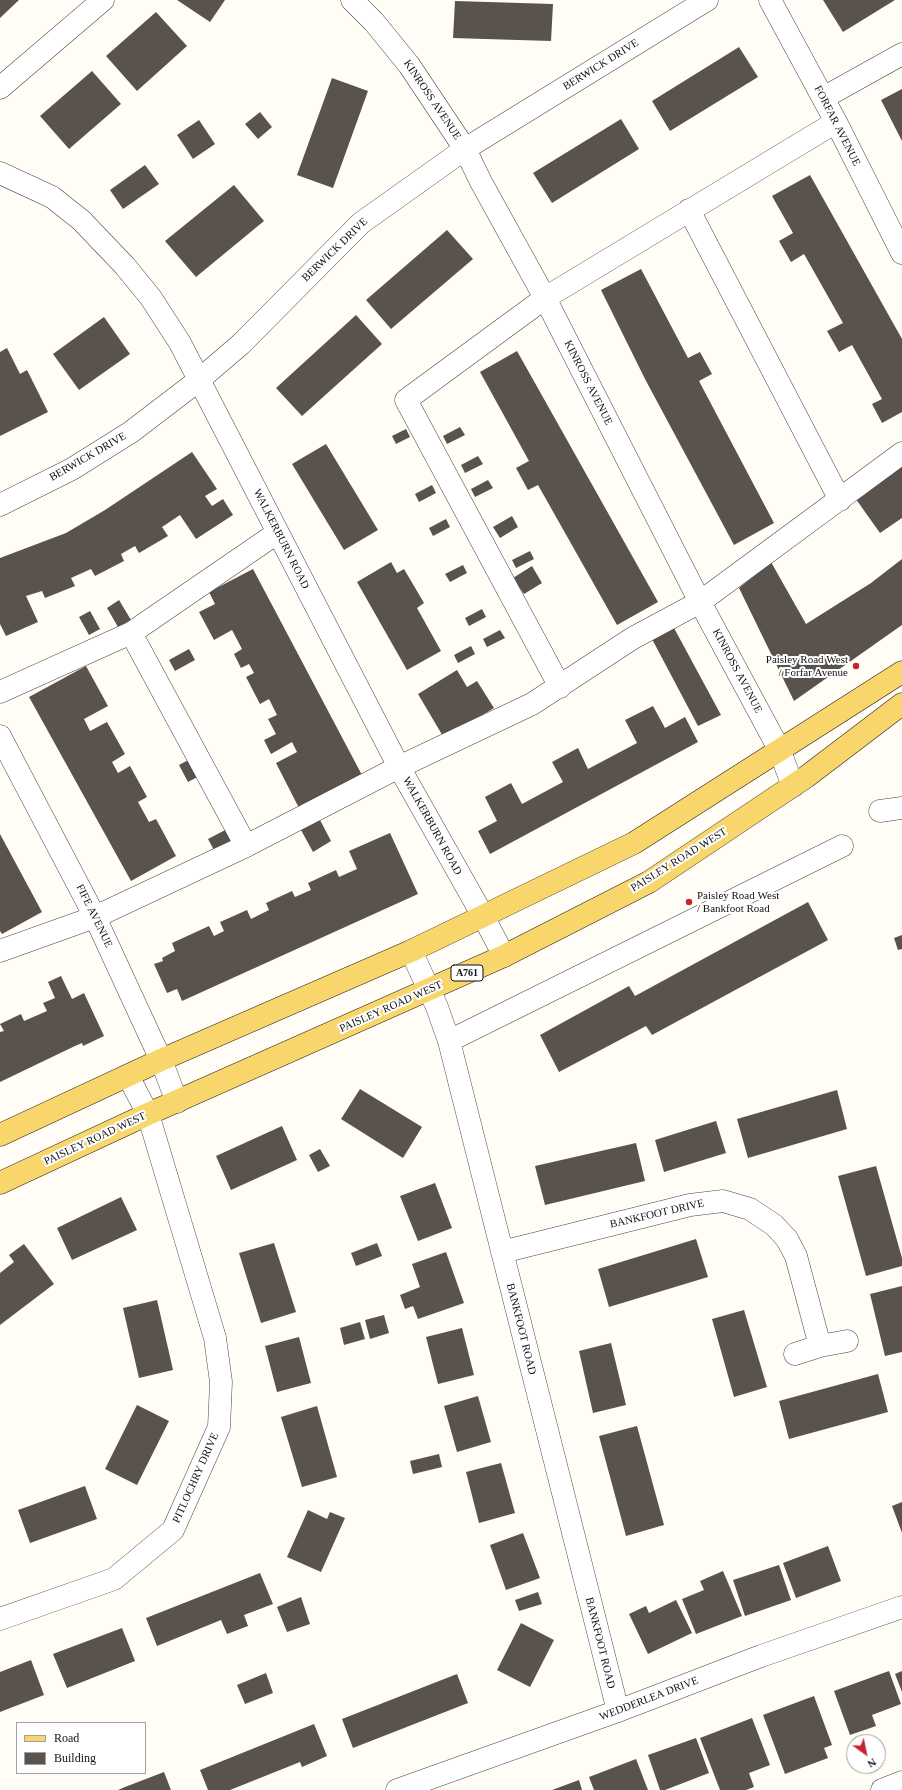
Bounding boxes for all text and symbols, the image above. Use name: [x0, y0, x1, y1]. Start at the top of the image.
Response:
street label: BERWICK DRIVE: [561, 36, 641, 94]
street label: KINROSS AVENUE: [400, 58, 464, 142]
street label: FORFAR AVENUE: [811, 84, 863, 168]
street label: BERWICK DRIVE: [299, 215, 371, 285]
street label: KINROSS AVENUE: [561, 338, 615, 428]
street label: BERWICK DRIVE: [47, 430, 129, 484]
street label: WALKERBURN ROAD: [250, 487, 312, 591]
street label: KINROSS AVENUE: [709, 627, 765, 715]
place label: Paisley Road West / Forfar Avenue: [766, 653, 848, 679]
marker: Paisley Road West / Forfar Avenue: [851, 661, 861, 671]
street label: WALKERBURN ROAD: [399, 775, 465, 877]
street label: PAISLEY ROAD WEST: [629, 825, 729, 895]
street label: FIFE AVENUE: [73, 882, 115, 950]
place label: Paisley Road West / Bankfoot Road: [697, 889, 779, 915]
marker: Paisley Road West / Bankfoot Road: [684, 897, 694, 907]
road number: A761: [451, 965, 483, 981]
street label: PAISLEY ROAD WEST: [338, 978, 444, 1036]
street label: PAISLEY ROAD WEST: [42, 1110, 148, 1168]
street label: BANKFOOT DRIVE: [609, 1197, 705, 1231]
street label: BANKFOOT ROAD: [503, 1282, 539, 1376]
street label: PITLOCHRY DRIVE: [170, 1431, 222, 1525]
street label: BANKFOOT ROAD: [582, 1596, 618, 1690]
street label: WEDDERLEA DRIVE: [598, 1674, 700, 1724]
legend: [16, 1722, 146, 1774]
text: Road: [54, 1731, 79, 1745]
north arrow: [846, 1734, 886, 1774]
text: Building: [54, 1751, 96, 1765]
text: N: [865, 1756, 879, 1770]

